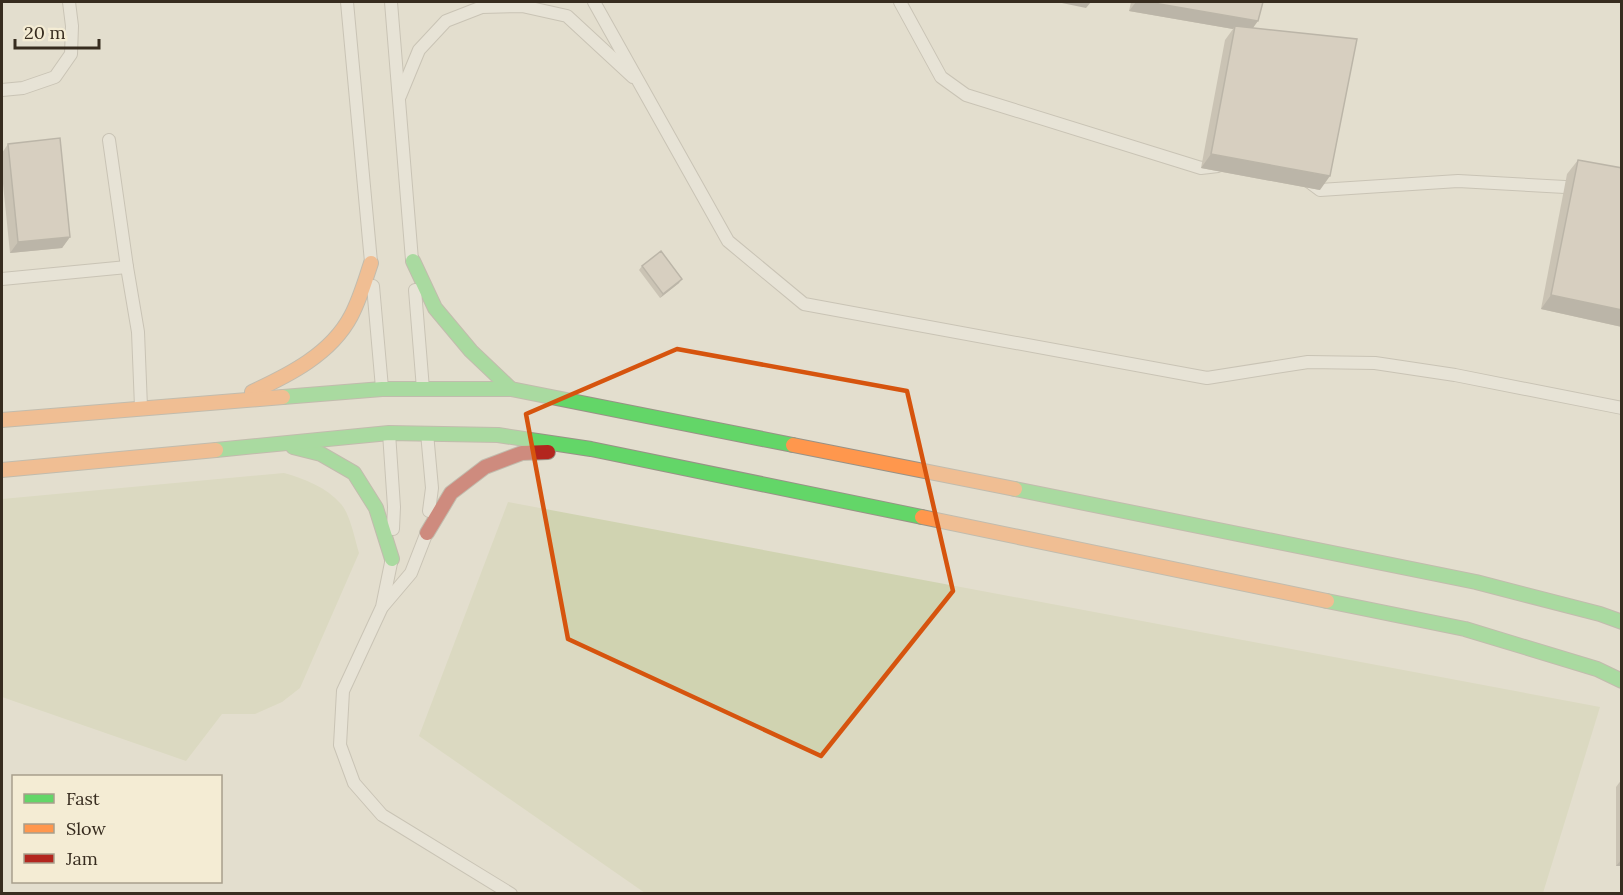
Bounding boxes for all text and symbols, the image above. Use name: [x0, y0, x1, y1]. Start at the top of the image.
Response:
scale bar: [15, 12, 99, 50]
text: 20 m: [24, 21, 66, 44]
legend: [12, 775, 222, 883]
text: Fast: [66, 787, 100, 810]
text: Slow: [66, 817, 106, 840]
text: Jam: [65, 847, 98, 870]

